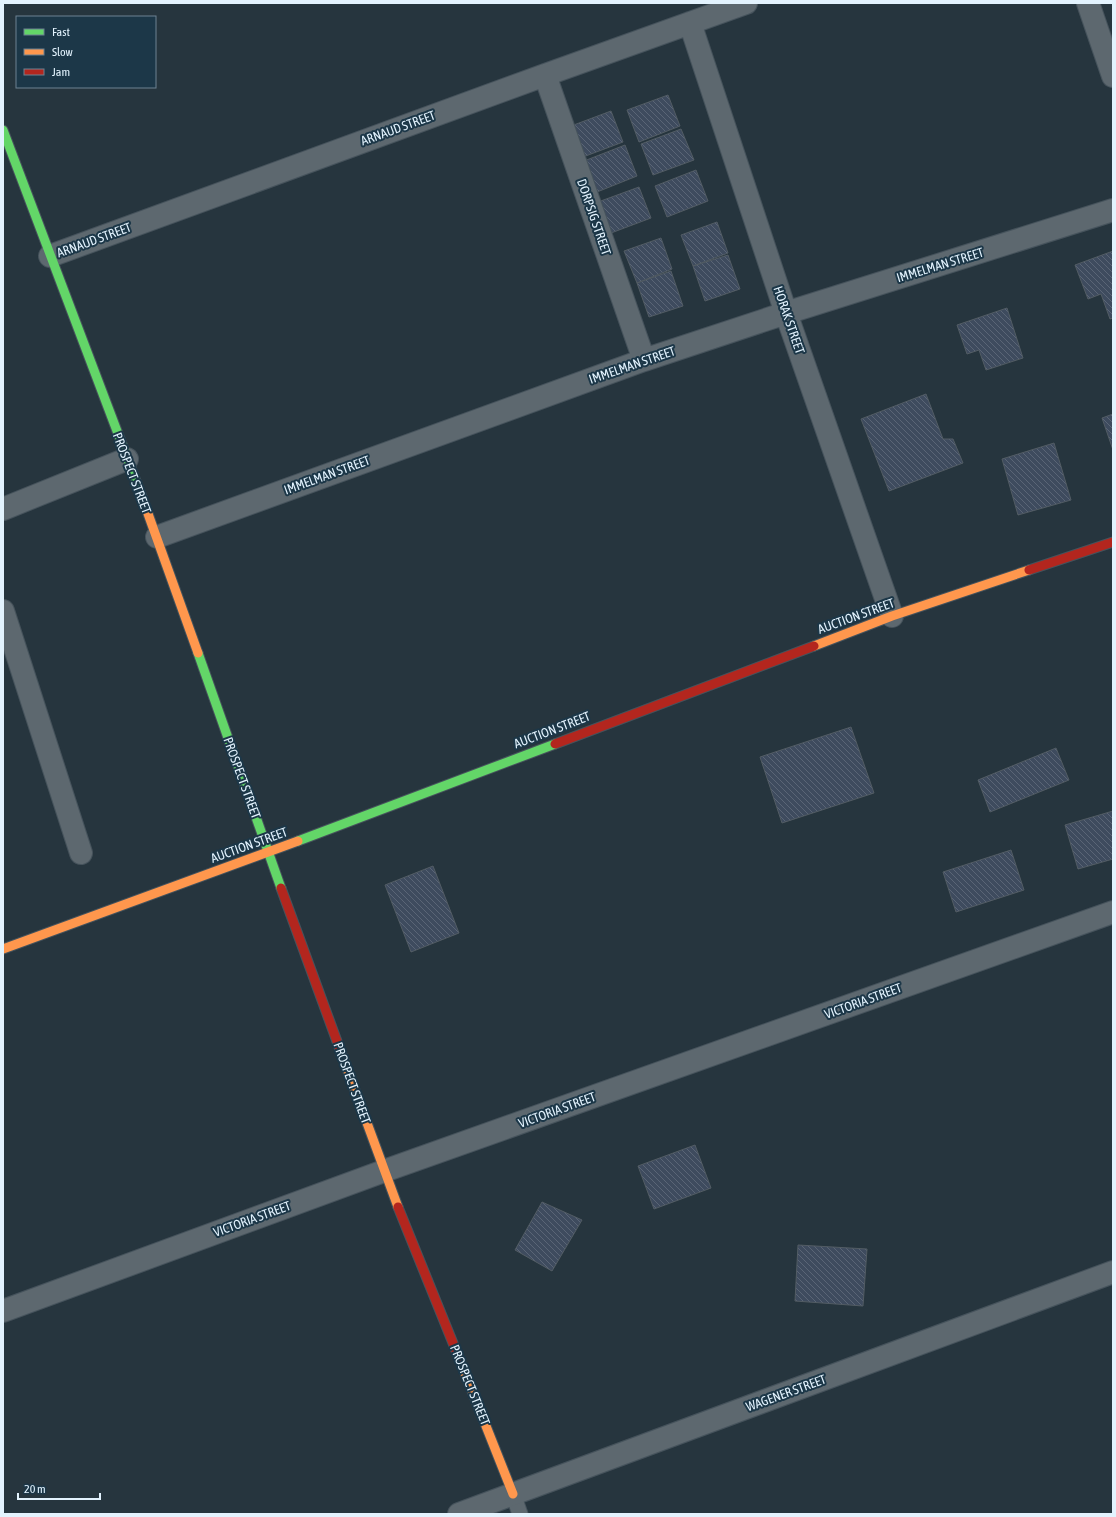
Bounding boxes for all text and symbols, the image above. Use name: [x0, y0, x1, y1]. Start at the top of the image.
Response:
legend: [16, 16, 156, 88]
text: Fast: [52, 25, 70, 39]
text: Slow: [52, 45, 73, 59]
text: Jam: [52, 65, 70, 79]
street label: ARNAUD STREET: [359, 107, 438, 148]
street label: DORPSIG STREET: [574, 177, 614, 257]
street label: ARNAUD STREET: [55, 219, 134, 260]
street label: IMMELMAN STREET: [895, 245, 986, 285]
street label: HORAK STREET: [770, 284, 808, 356]
street label: IMMELMAN STREET: [587, 343, 677, 387]
street label: PROSPECT STREET: [110, 430, 154, 516]
street label: IMMELMAN STREET: [282, 452, 372, 497]
street label: AUCTION STREET: [816, 595, 897, 637]
street label: AUCTION STREET: [512, 708, 592, 751]
street label: PROSPECT STREET: [220, 735, 264, 821]
street label: AUCTION STREET: [209, 824, 290, 866]
street label: VICTORIA STREET: [822, 980, 904, 1022]
street label: PROSPECT STREET: [330, 1040, 374, 1126]
street label: VICTORIA STREET: [516, 1089, 598, 1131]
street label: VICTORIA STREET: [211, 1198, 293, 1240]
street label: PROSPECT STREET: [447, 1343, 493, 1428]
street label: WAGENER STREET: [744, 1372, 828, 1414]
scale bar: [18, 1475, 100, 1501]
text: 20 m: [24, 1482, 46, 1496]

